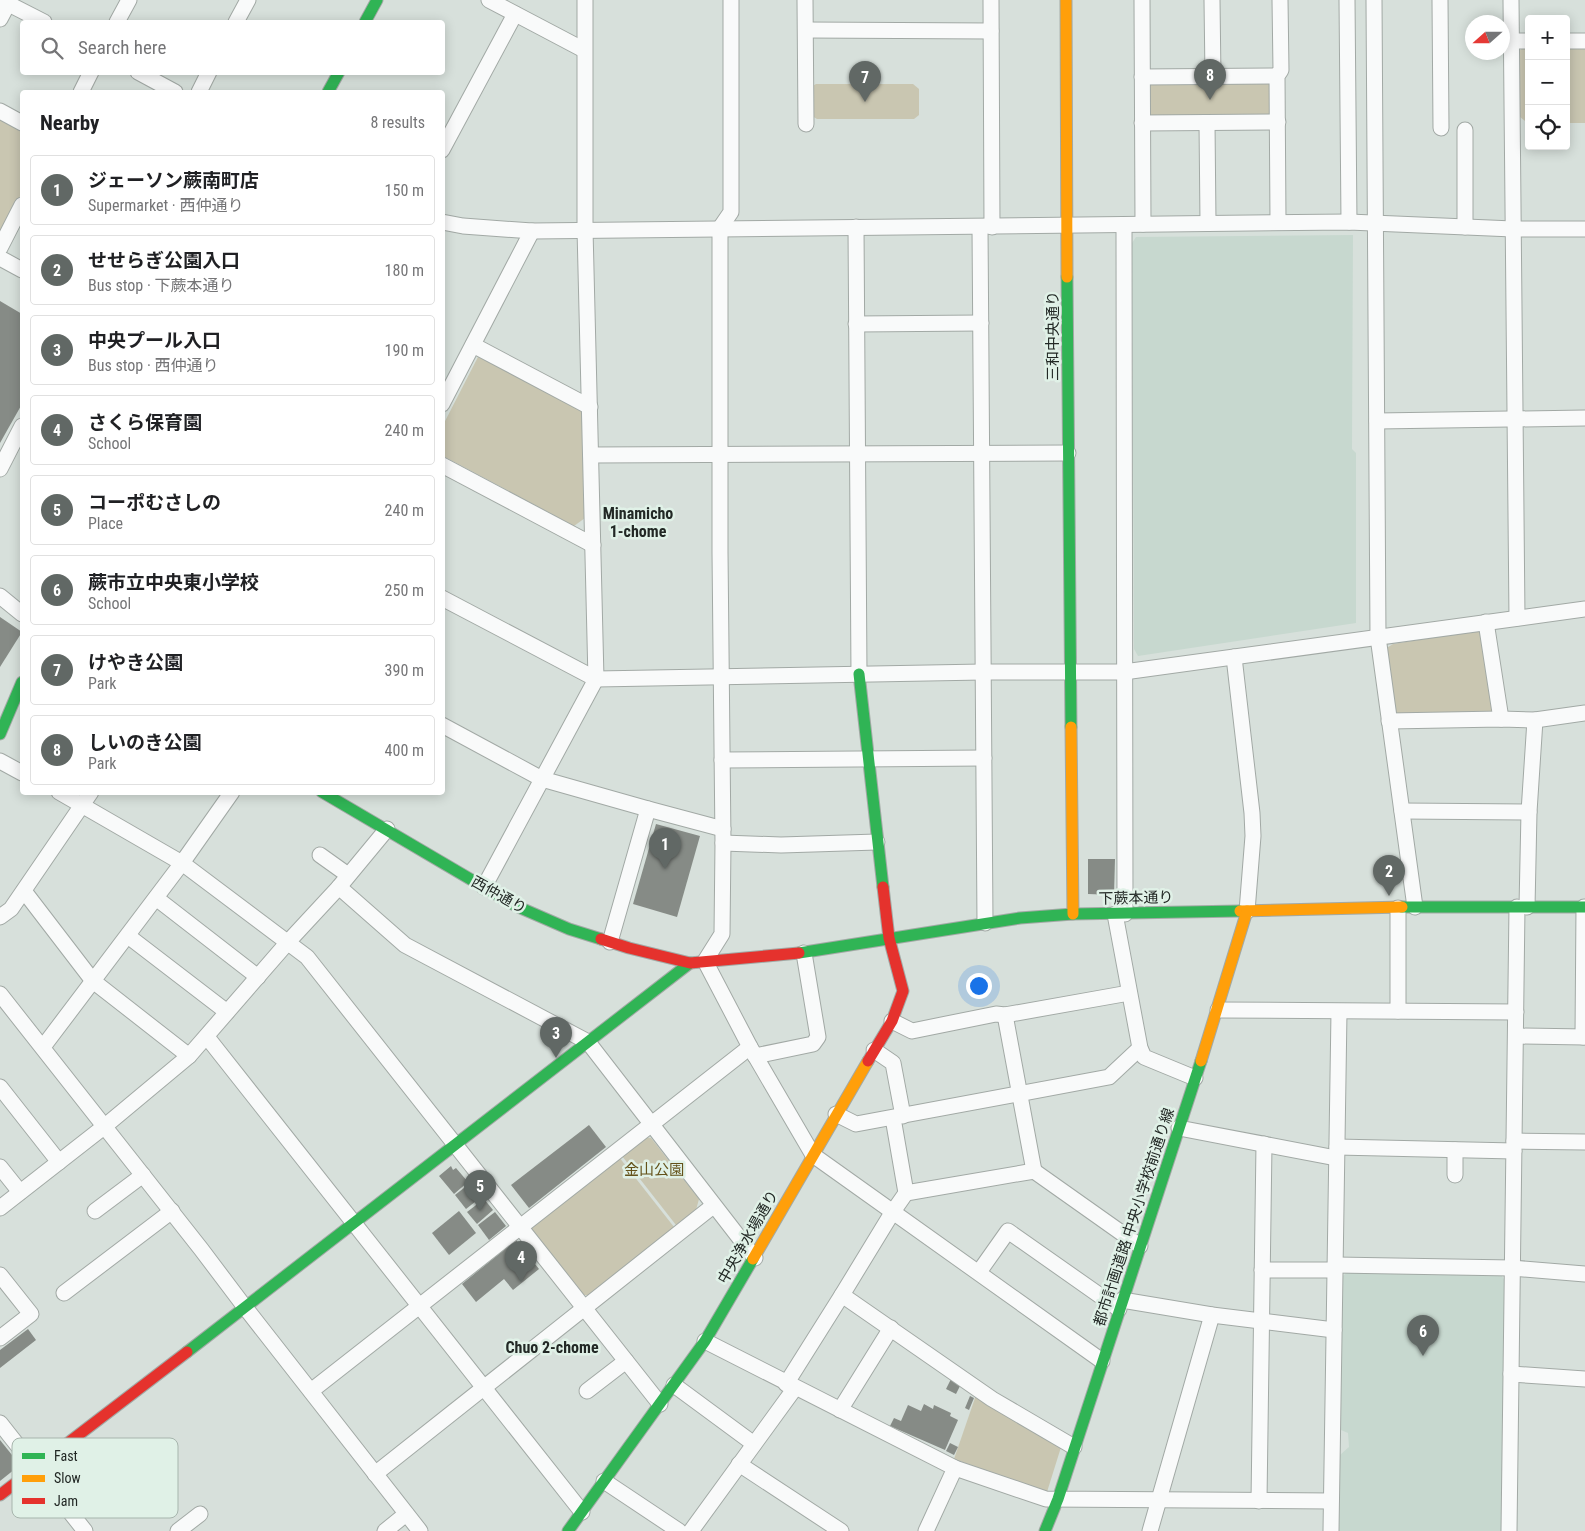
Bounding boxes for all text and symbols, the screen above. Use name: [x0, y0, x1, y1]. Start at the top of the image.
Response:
north arrow: [1465, 15, 1510, 60]
map controls: [1525, 15, 1570, 150]
button: +: [1525, 15, 1570, 60]
search box: [20, 20, 445, 75]
icon: search: [38, 34, 66, 62]
text: Search here: [78, 36, 166, 59]
pin: 8: [1194, 59, 1226, 100]
button: −: [1525, 60, 1570, 105]
pin: 7: [849, 61, 881, 102]
button: locate: [1525, 105, 1570, 150]
text: Nearby: [40, 111, 99, 135]
text: 8 results: [370, 113, 425, 132]
text: ジェーソン蕨南町店: [88, 169, 259, 192]
text: 1: [53, 181, 61, 200]
text: 150 m: [385, 181, 424, 200]
text: Supermarket · 西仲通り: [88, 196, 243, 215]
text: せせらぎ公園入口: [88, 249, 240, 272]
text: 2: [53, 261, 61, 280]
text: 180 m: [385, 261, 424, 280]
text: Bus stop · 下蕨本通り: [88, 276, 234, 295]
street label: 三和中央通り: [1044, 291, 1062, 381]
text: 中央プール入口: [88, 329, 221, 352]
text: 3: [53, 341, 61, 360]
text: 190 m: [385, 341, 424, 360]
text: Bus stop · 西仲通り: [88, 356, 218, 375]
text: さくら保育園: [88, 411, 202, 434]
text: 4: [53, 421, 61, 440]
text: 240 m: [385, 421, 424, 440]
text: School: [88, 434, 131, 453]
text: コーポむさしの: [88, 491, 221, 514]
text: 5: [53, 501, 61, 520]
text: 240 m: [385, 501, 424, 520]
district label: Minamicho 1-chome: [603, 504, 673, 541]
text: Place: [88, 514, 123, 533]
text: 蕨市立中央東小学校: [88, 571, 259, 594]
text: 6: [53, 581, 61, 600]
text: 250 m: [385, 581, 424, 600]
text: School: [88, 594, 131, 613]
text: けやき公園: [88, 651, 183, 674]
text: 7: [53, 661, 61, 680]
text: 390 m: [385, 661, 424, 680]
text: Park: [88, 674, 117, 693]
text: しいのき公園: [88, 731, 201, 754]
text: 8: [53, 741, 61, 760]
text: 400 m: [385, 741, 424, 760]
text: Park: [88, 754, 117, 773]
pin: 1: [649, 828, 681, 869]
pin: 2: [1373, 855, 1405, 896]
street label: 西仲通り: [468, 873, 530, 917]
street label: 下蕨本通り: [1098, 888, 1174, 908]
your location: [966, 973, 992, 999]
pin: 3: [540, 1017, 572, 1058]
street label: 都市計画道路 中央小学校前通り線: [1090, 1106, 1178, 1328]
park label: 金山公園: [624, 1161, 684, 1179]
pin: 5: [464, 1170, 496, 1211]
street label: 中央浄水場通り: [714, 1187, 782, 1287]
pin: 4: [505, 1241, 537, 1282]
pin: 6: [1407, 1315, 1439, 1356]
district label: Chuo 2-chome: [505, 1338, 599, 1357]
legend: [12, 1438, 178, 1518]
text: Fast: [54, 1448, 78, 1464]
text: Slow: [54, 1470, 81, 1486]
text: Jam: [54, 1493, 78, 1509]

